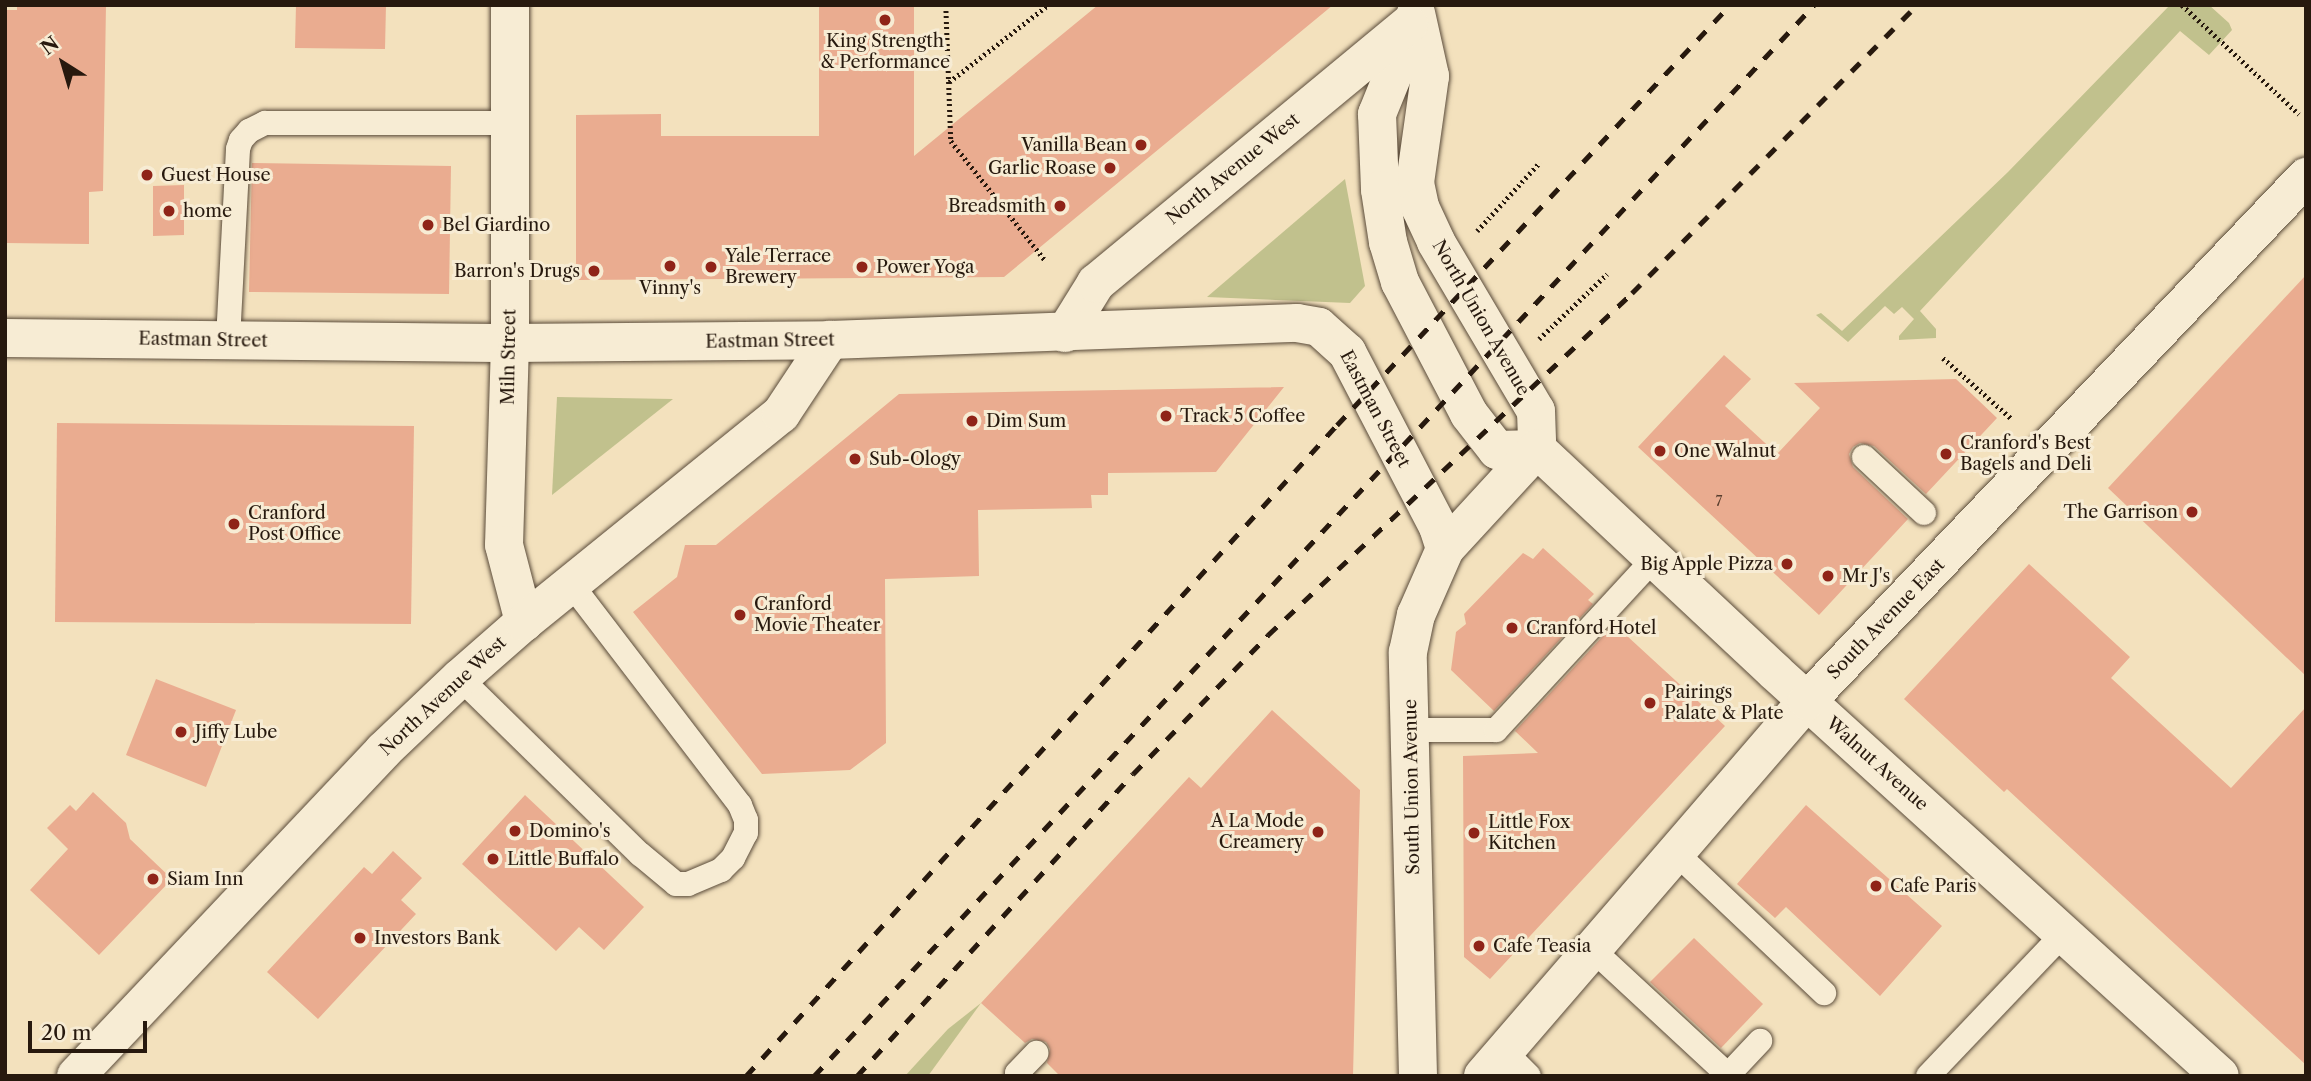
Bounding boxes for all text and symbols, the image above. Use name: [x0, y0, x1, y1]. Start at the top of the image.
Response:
marker: King Strength & Performance: [877, 12, 893, 28]
north arrow: [28, 28, 98, 98]
place label: King Strength & Performance: [820, 31, 950, 74]
text: N: [37, 32, 64, 60]
street label: North Avenue West: [1161, 108, 1305, 230]
place label: Vanilla Bean: [1021, 134, 1127, 156]
marker: Vanilla Bean: [1133, 137, 1149, 153]
place label: Garlic Roase: [988, 157, 1096, 179]
marker: Garlic Roase: [1102, 160, 1118, 176]
place label: Guest House: [161, 164, 271, 186]
marker: Guest House: [139, 167, 155, 183]
place label: Breadsmith: [948, 195, 1046, 217]
marker: Breadsmith: [1052, 198, 1068, 214]
place label: home: [183, 200, 232, 222]
marker: home: [161, 203, 177, 219]
place label: Bel Giardino: [442, 214, 550, 236]
marker: Bel Giardino: [420, 217, 436, 233]
street label: North Union Avenue: [1427, 236, 1535, 400]
place label: Yale Terrace Brewery: [725, 246, 832, 288]
place label: Power Yoga: [876, 256, 976, 278]
marker: Vinny's: [662, 258, 678, 274]
marker: Yale Terrace Brewery: [703, 259, 719, 275]
marker: Power Yoga: [854, 259, 870, 275]
place label: Barron's Drugs: [454, 260, 580, 282]
marker: Barron's Drugs: [586, 263, 602, 279]
place label: Vinny's: [639, 277, 701, 299]
street label: Miln Street: [497, 309, 521, 405]
street label: Eastman Street: [138, 328, 268, 352]
street label: Eastman Street: [705, 329, 835, 353]
street label: Eastman Street: [1335, 347, 1415, 471]
place label: Track 5 Coffee: [1180, 405, 1306, 427]
marker: Track 5 Coffee: [1158, 408, 1174, 424]
place label: Dim Sum: [986, 410, 1066, 432]
marker: Dim Sum: [964, 413, 980, 429]
place label: Cranford's Best Bagels and Deli: [1960, 433, 2092, 476]
place label: One Walnut: [1674, 440, 1777, 462]
marker: One Walnut: [1652, 443, 1668, 459]
marker: Cranford's Best Bagels and Deli: [1938, 446, 1954, 462]
place label: Sub-Ology: [869, 448, 961, 470]
marker: Sub-Ology: [847, 451, 863, 467]
house number: 7: [1716, 493, 1722, 509]
place label: The Garrison: [2064, 501, 2178, 523]
place label: Cranford Post Office: [248, 503, 341, 546]
marker: The Garrison: [2184, 504, 2200, 520]
marker: Cranford Post Office: [226, 516, 242, 532]
place label: Big Apple Pizza: [1640, 553, 1773, 575]
street label: South Avenue East: [1823, 554, 1949, 684]
marker: Big Apple Pizza: [1779, 556, 1795, 572]
place label: Mr J's: [1842, 565, 1891, 587]
marker: Mr J's: [1820, 568, 1836, 584]
place label: Cranford Movie Theater: [754, 594, 881, 636]
marker: Cranford Movie Theater: [732, 607, 748, 623]
place label: Cranford Hotel: [1526, 617, 1656, 639]
marker: Cranford Hotel: [1504, 620, 1520, 636]
street label: North Avenue West: [375, 631, 511, 761]
place label: Pairings Palate & Plate: [1664, 682, 1784, 724]
marker: Pairings Palate & Plate: [1642, 695, 1658, 711]
street label: South Union Avenue: [1400, 699, 1424, 875]
street label: Walnut Avenue: [1821, 712, 1933, 816]
place label: Jiffy Lube: [195, 721, 278, 743]
marker: Jiffy Lube: [173, 724, 189, 740]
place label: A La Mode Creamery: [1210, 811, 1304, 854]
place label: Little Fox Kitchen: [1488, 812, 1570, 854]
place label: Domino's: [529, 820, 610, 842]
marker: Domino's: [507, 823, 523, 839]
marker: A La Mode Creamery: [1310, 824, 1326, 840]
marker: Little Fox Kitchen: [1466, 825, 1482, 841]
place label: Little Buffalo: [507, 848, 619, 870]
marker: Little Buffalo: [485, 851, 501, 867]
place label: Siam Inn: [167, 868, 244, 890]
marker: Siam Inn: [145, 871, 161, 887]
place label: Cafe Paris: [1890, 875, 1976, 897]
marker: Cafe Paris: [1868, 878, 1884, 894]
place label: Investors Bank: [374, 927, 500, 949]
marker: Investors Bank: [352, 930, 368, 946]
place label: Cafe Teasia: [1493, 935, 1592, 957]
marker: Cafe Teasia: [1471, 938, 1487, 954]
scale bar: [32, 1007, 150, 1052]
text: 20 m: [41, 1020, 92, 1045]

